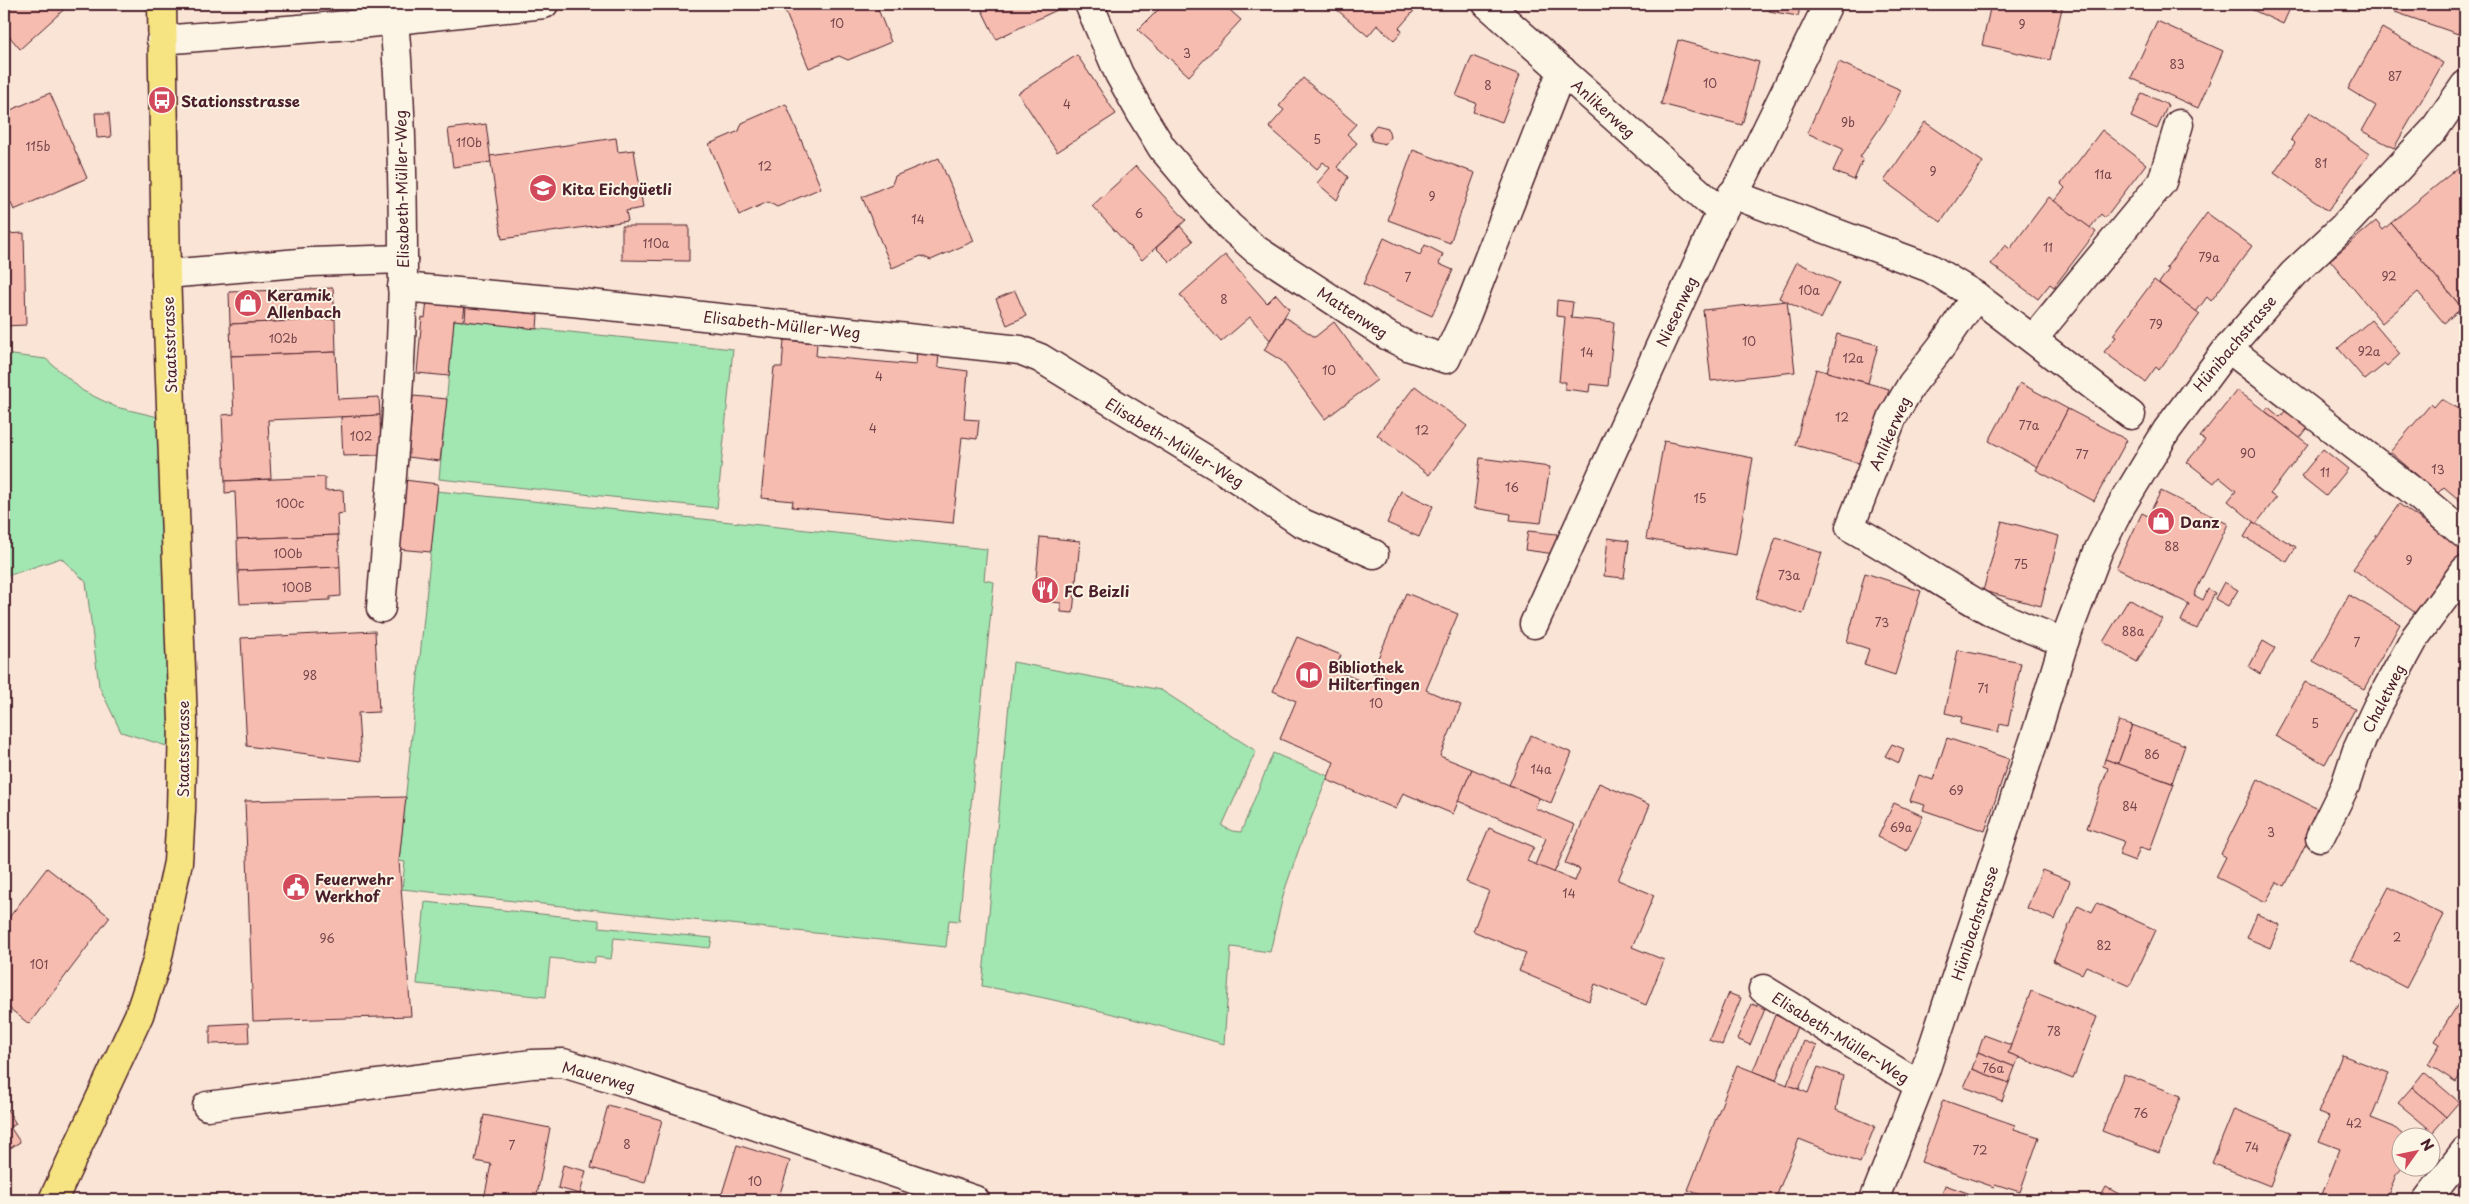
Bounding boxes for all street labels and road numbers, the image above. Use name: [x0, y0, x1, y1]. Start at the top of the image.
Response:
street label: Anlikerweg: [1567, 73, 1641, 143]
street label: Elisabeth-Müller-Weg: [388, 110, 414, 268]
street label: Niesenweg: [1650, 272, 1702, 350]
street label: Mattenweg: [1313, 281, 1393, 343]
street label: Hünibachstrasse: [2187, 290, 2281, 396]
street label: Staatsstrasse: [156, 296, 182, 394]
street label: Elisabeth-Müller-Weg: [702, 304, 862, 344]
street label: Elisabeth-Müller-Weg: [1101, 391, 1249, 493]
street label: Anlikerweg: [1862, 392, 1916, 474]
street label: Chaletweg: [2356, 660, 2410, 736]
street label: Staatsstrasse: [171, 701, 194, 797]
street label: Hünibachstrasse: [1945, 863, 2003, 983]
street label: Elisabeth-Müller-Weg: [1768, 985, 1914, 1089]
street label: Mauerweg: [560, 1055, 638, 1097]

